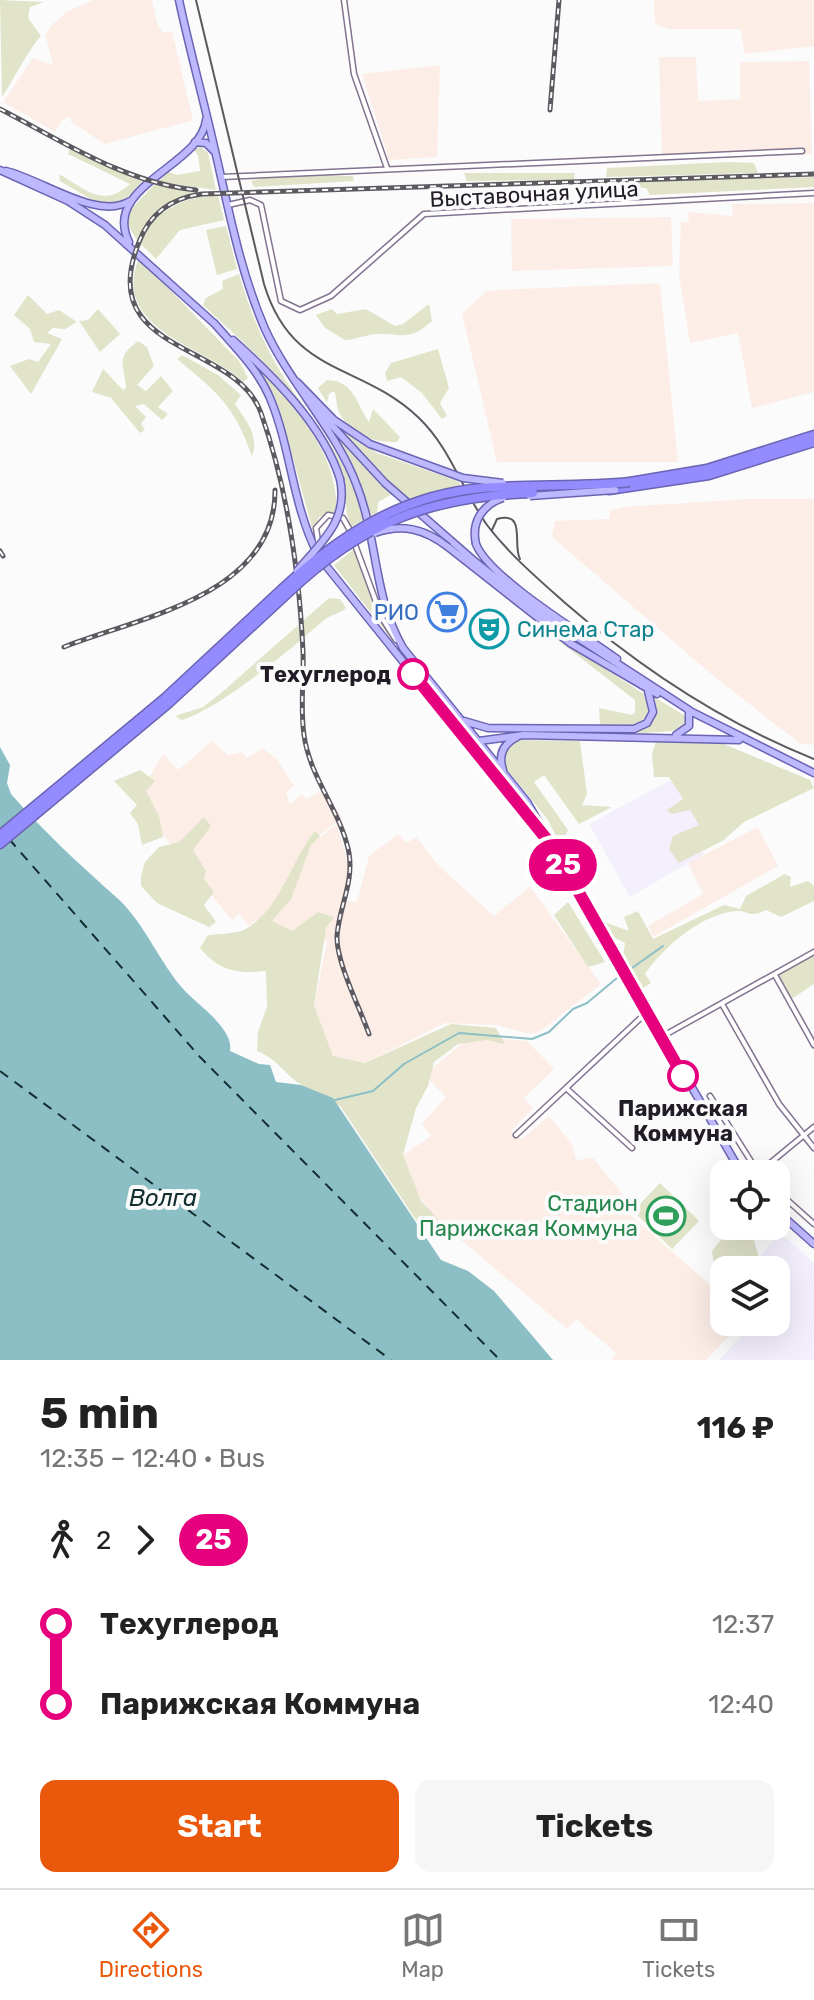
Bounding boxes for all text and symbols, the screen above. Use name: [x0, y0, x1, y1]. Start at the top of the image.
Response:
street label: Выставочная улица: [429, 175, 639, 213]
supermarket icon: РИО: [426, 591, 468, 633]
place label: РИО: [374, 599, 419, 626]
theatre icon: Синема Стар: [468, 608, 510, 650]
place label: Синема Стар: [517, 616, 654, 643]
marker: Техуглерод: [398, 659, 428, 689]
place label: Техуглерод: [260, 661, 391, 688]
line badge: 25: [527, 839, 599, 891]
text: 25: [545, 848, 581, 881]
marker: Парижская Коммуна: [668, 1061, 698, 1091]
place label: Парижская Коммуна: [618, 1095, 748, 1147]
map controls: [710, 1160, 790, 1336]
button: locate: [710, 1160, 790, 1240]
water label: Волга: [129, 1184, 197, 1212]
place label: Стадион Парижская Коммуна: [419, 1190, 638, 1242]
sports icon: Стадион Парижская Коммуна: [645, 1195, 687, 1237]
button: layers: [710, 1256, 790, 1336]
text: 5 min: [40, 1387, 159, 1439]
text: 116 ₽: [697, 1410, 774, 1446]
text: 12:35 – 12:40 · Bus: [40, 1443, 265, 1474]
icon: walk: [40, 1518, 84, 1562]
icon: forward: [123, 1518, 167, 1562]
text: 25: [195, 1523, 232, 1556]
text: 2: [96, 1525, 111, 1556]
text: Техуглерод: [100, 1606, 279, 1642]
text: 12:37: [712, 1609, 774, 1640]
text: Парижская Коммуна: [100, 1686, 420, 1722]
text: 12:40: [708, 1689, 774, 1720]
button: Start: [40, 1780, 399, 1872]
button: Tickets: [415, 1780, 774, 1872]
tab: Directions: [99, 1908, 203, 1983]
tab: Map: [401, 1908, 445, 1983]
tab: Tickets: [642, 1908, 715, 1983]

